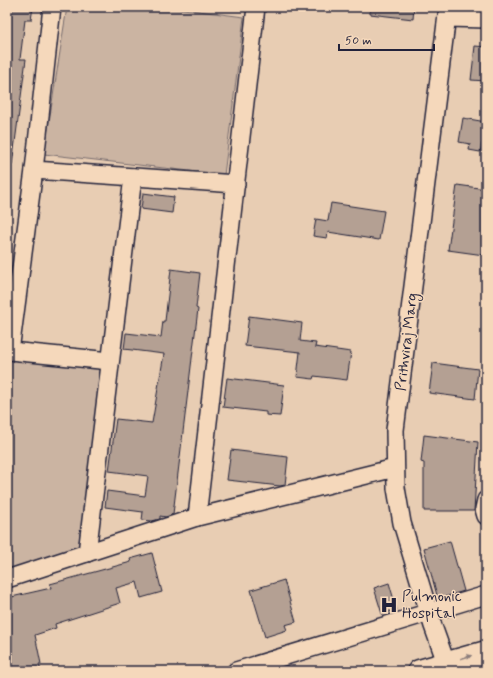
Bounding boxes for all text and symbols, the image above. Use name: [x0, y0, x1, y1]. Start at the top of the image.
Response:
scale bar: [339, 26, 434, 52]
text: 50 m: [345, 33, 372, 49]
street label: Prithviraj Marg: [391, 292, 424, 392]
place label: Pulmonic Hospital: [402, 587, 462, 624]
hospital icon: Pulmonic Hospital: [379, 595, 399, 615]
one-way arrow: [460, 654, 472, 660]

